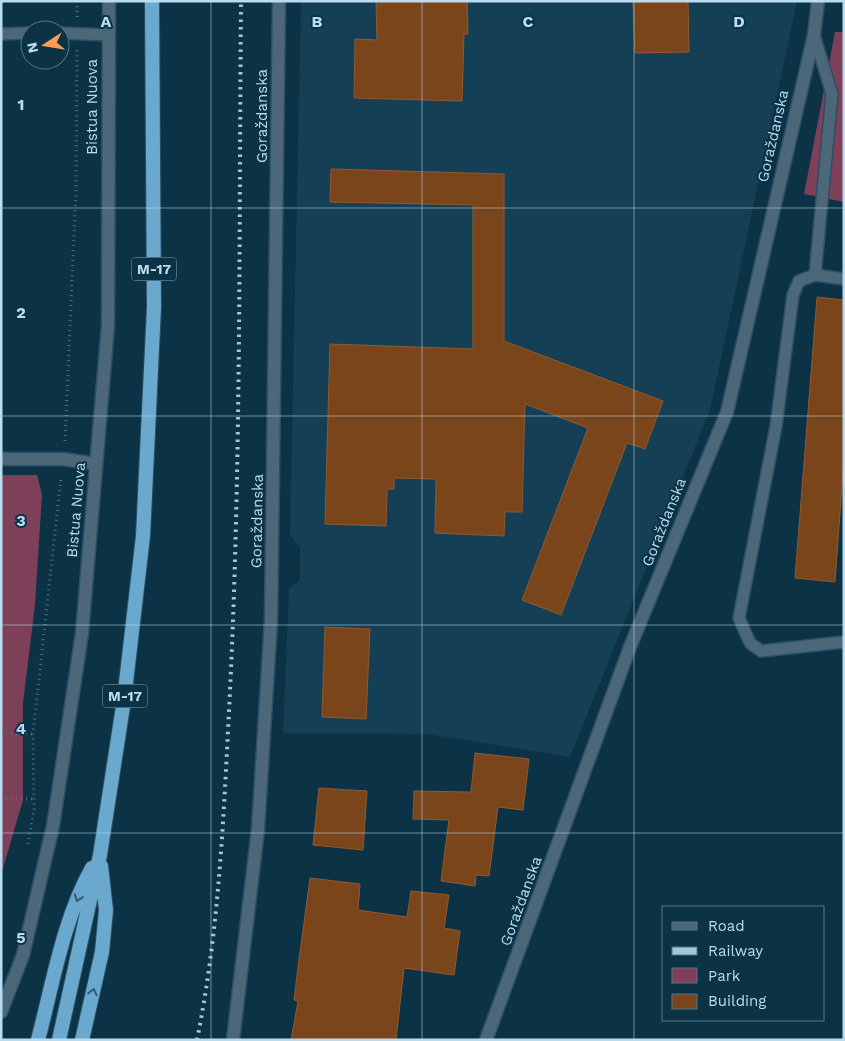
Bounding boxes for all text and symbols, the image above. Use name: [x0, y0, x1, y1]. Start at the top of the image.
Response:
text: A: [101, 12, 112, 31]
text: B: [312, 12, 323, 31]
text: C: [523, 12, 534, 31]
text: D: [733, 12, 745, 31]
north arrow: [20, 20, 70, 70]
text: N: [23, 41, 41, 54]
street label: Bistua Nuova: [83, 59, 101, 155]
street label: Goraždanska: [253, 68, 271, 163]
street label: Goraždanska: [754, 88, 792, 184]
text: 1: [18, 95, 24, 114]
road number: M-17: [132, 258, 176, 280]
text: 2: [16, 303, 26, 322]
street label: Bistua Nuova: [63, 461, 89, 558]
street label: Goraždanska: [247, 473, 267, 568]
street label: Goraždanska: [638, 475, 690, 569]
text: 3: [16, 511, 26, 530]
road number: M-17: [102, 684, 148, 708]
text: 4: [16, 719, 26, 738]
street label: Goraždanska: [496, 853, 546, 948]
one-way arrow: [74, 893, 84, 902]
legend: [662, 906, 825, 1021]
text: Road: [708, 917, 745, 935]
text: 5: [16, 928, 26, 947]
text: Railway: [708, 942, 763, 960]
text: Park: [708, 967, 741, 985]
one-way arrow: [87, 988, 98, 997]
text: Building: [708, 992, 766, 1010]

